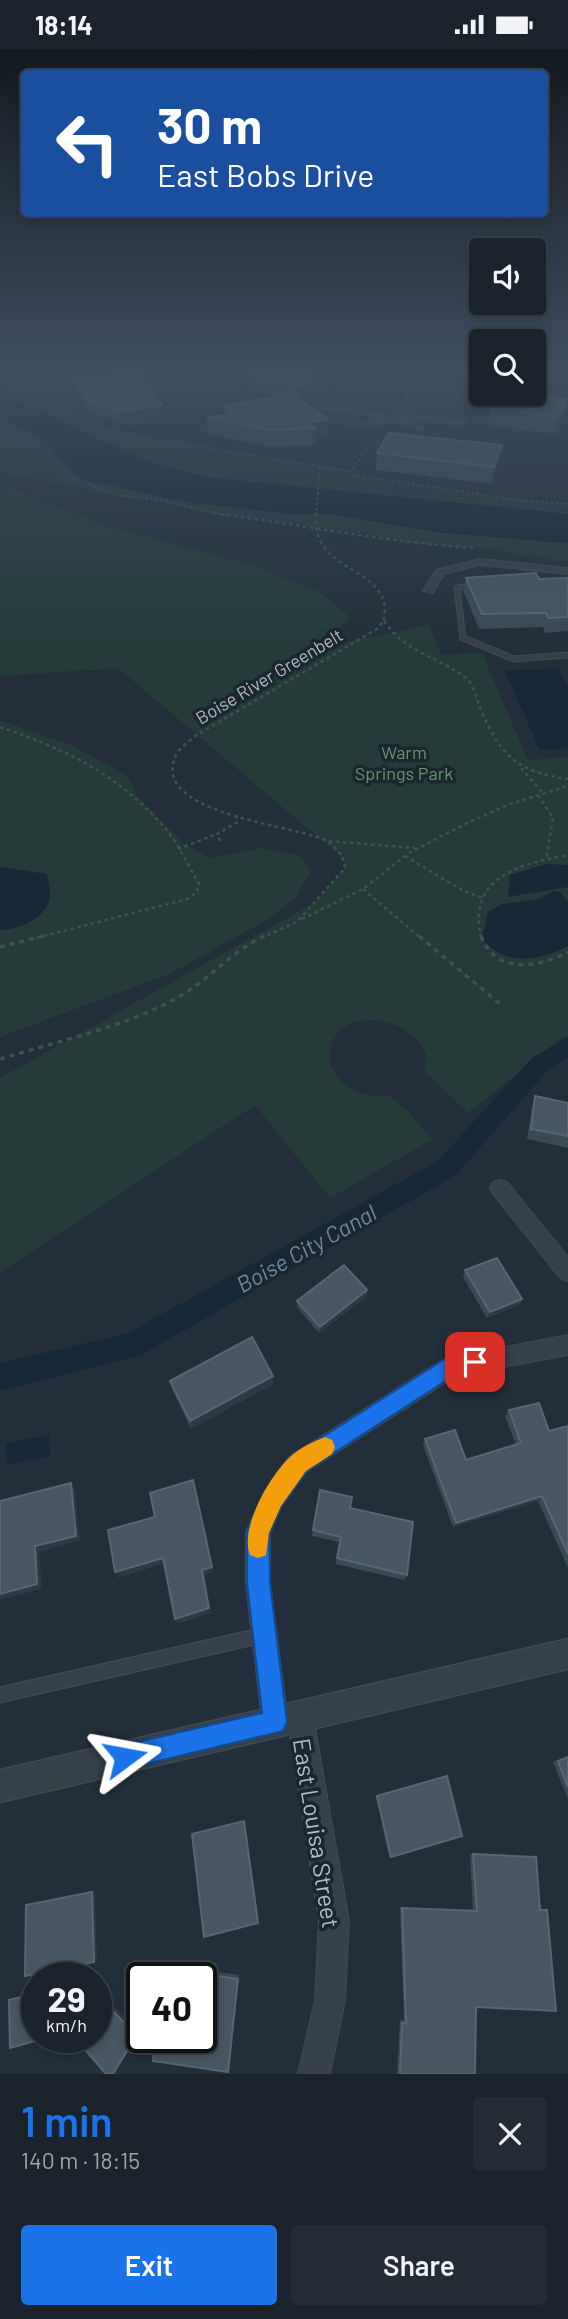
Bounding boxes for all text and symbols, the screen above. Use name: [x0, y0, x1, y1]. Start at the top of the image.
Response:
text: 18:14: [35, 9, 93, 40]
text: 30 m: [157, 95, 262, 154]
icon: left: [42, 98, 133, 189]
text: East Bobs Drive: [157, 155, 374, 193]
map controls: [469, 238, 546, 406]
button: sound: [469, 238, 546, 315]
button: search: [469, 329, 546, 406]
street label: Boise River Greenbelt: [192, 623, 346, 729]
park label: Warm Springs Park: [355, 741, 453, 784]
water label: Boise City Canal: [231, 1198, 381, 1298]
pin: [445, 1332, 505, 1392]
icon: arrive: [456, 1343, 494, 1381]
position arrow: [88, 1720, 162, 1794]
street label: East Louisa Street: [288, 1736, 346, 1930]
speed limit sign: 40: [126, 1962, 217, 2053]
text: 29: [47, 1977, 86, 2019]
text: km/h: [46, 2014, 87, 2036]
text: 1 min: [21, 2095, 113, 2145]
button: close: [473, 2097, 547, 2171]
text: 140 m · 18:15: [21, 2146, 140, 2174]
button: Exit: [21, 2225, 277, 2305]
button: Share: [291, 2225, 547, 2305]

